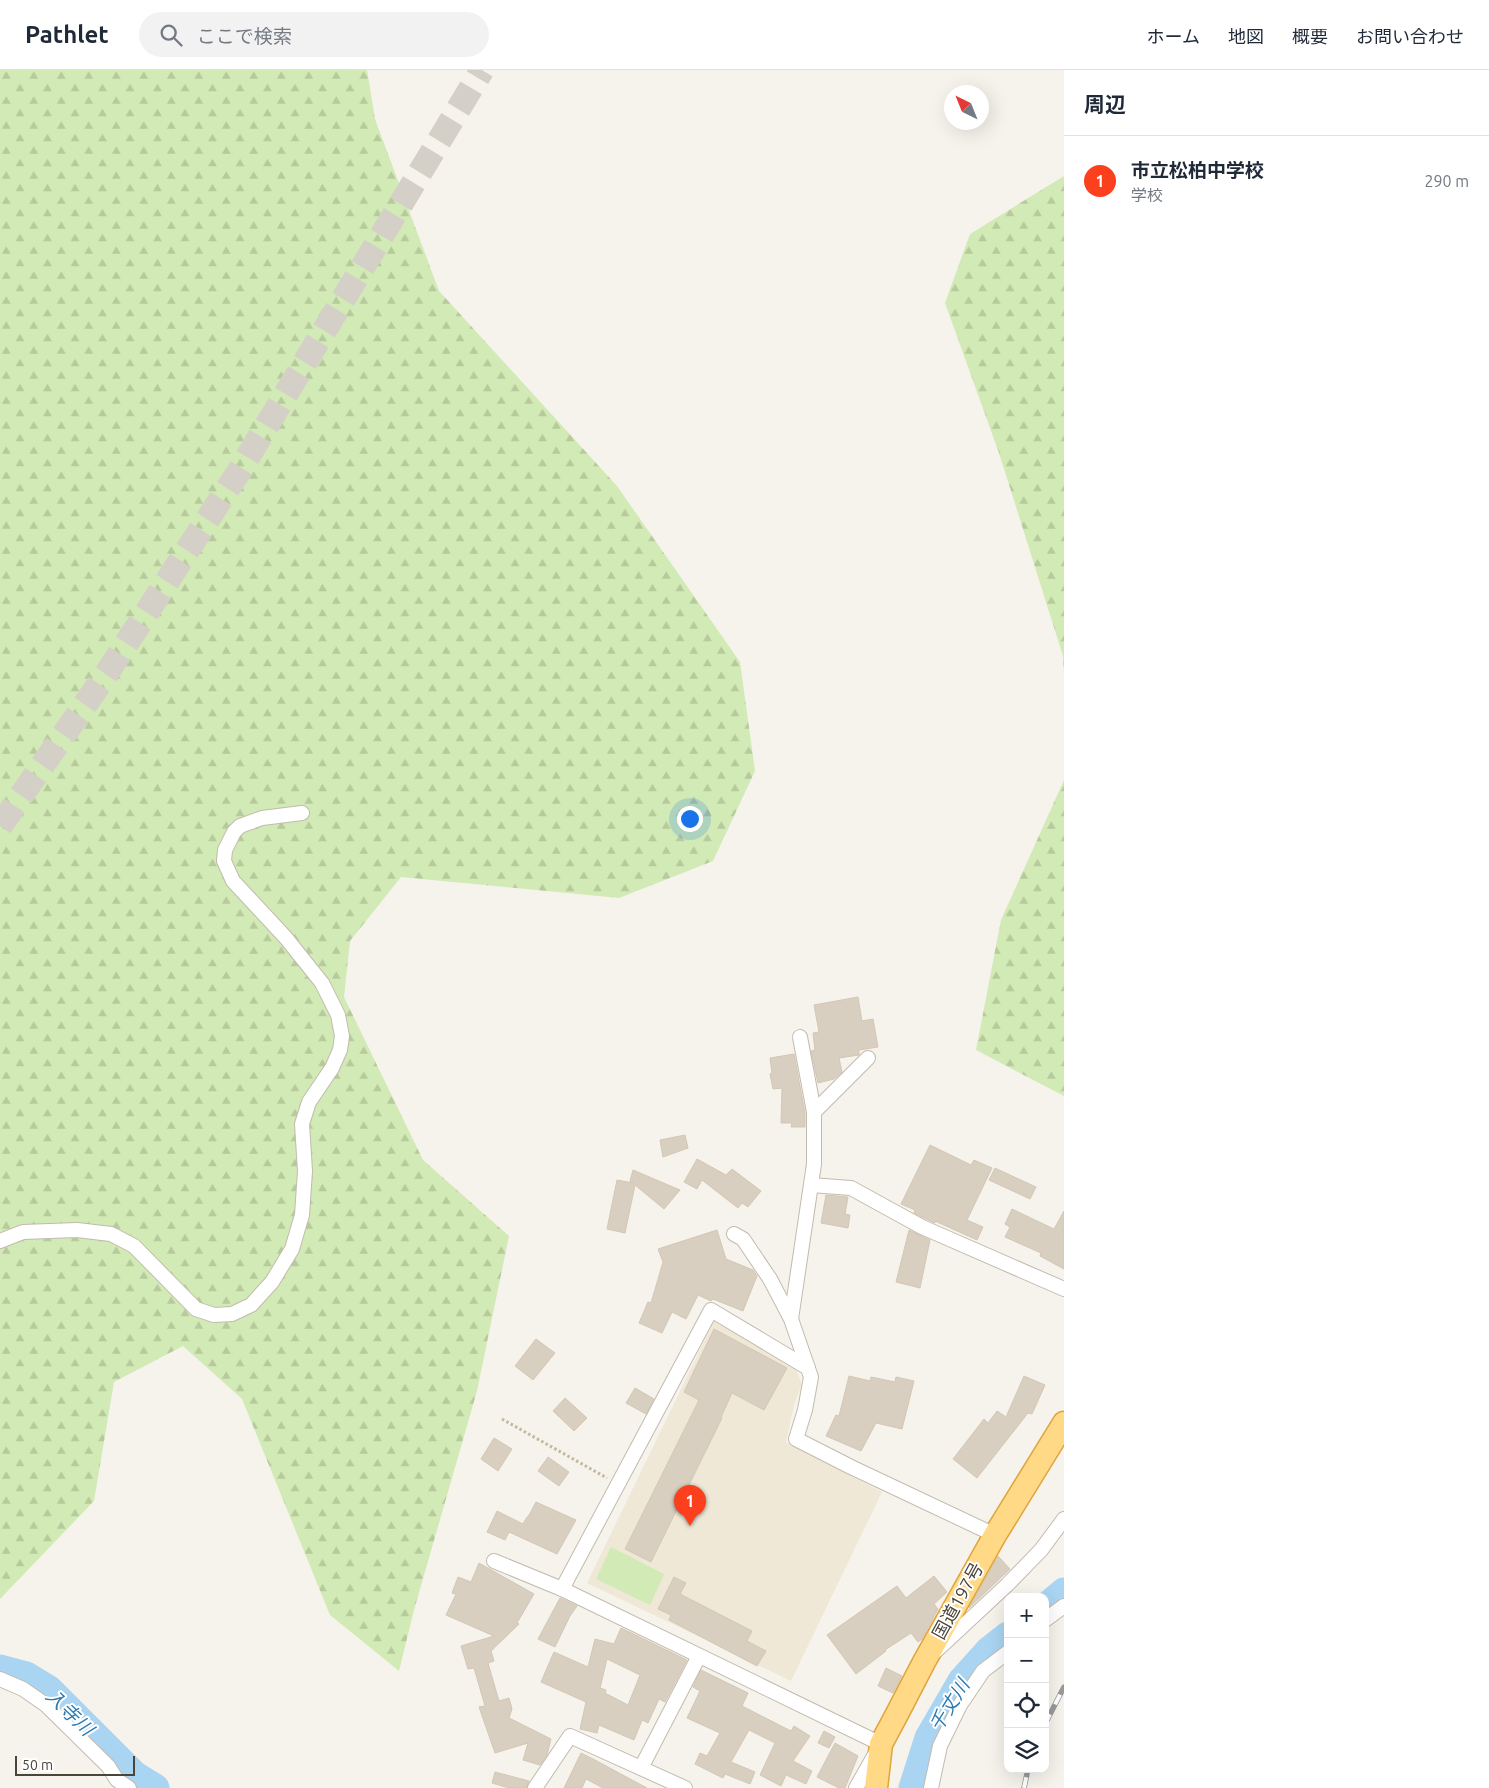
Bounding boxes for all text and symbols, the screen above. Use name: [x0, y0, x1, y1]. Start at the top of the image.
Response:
search box: [139, 12, 489, 57]
text: Pathlet: [25, 21, 109, 48]
icon: search: [157, 21, 185, 49]
text: ここで検索: [197, 25, 292, 47]
text: ホーム: [1147, 26, 1200, 46]
text: 地図: [1228, 26, 1264, 46]
text: 概要: [1292, 26, 1328, 46]
text: お問い合わせ: [1356, 26, 1464, 46]
north arrow: [944, 85, 989, 130]
text: 周辺: [1084, 92, 1126, 116]
text: 市立松柏中学校: [1131, 159, 1264, 181]
text: 1: [1095, 172, 1105, 190]
text: 290 m: [1424, 172, 1469, 190]
text: 学校: [1131, 186, 1163, 204]
your location: [677, 806, 703, 832]
pin: 1: [674, 1485, 706, 1526]
street label: 国道197号: [928, 1559, 986, 1642]
map controls: [1004, 1593, 1049, 1773]
button: +: [1004, 1593, 1049, 1638]
button: −: [1004, 1638, 1049, 1683]
water label: 千丈川: [925, 1673, 974, 1735]
button: locate: [1004, 1683, 1049, 1728]
water label: 入寺川: [42, 1684, 100, 1741]
button: layers: [1004, 1728, 1049, 1773]
scale bar: [15, 1753, 135, 1776]
text: 50 m: [22, 1757, 53, 1773]

